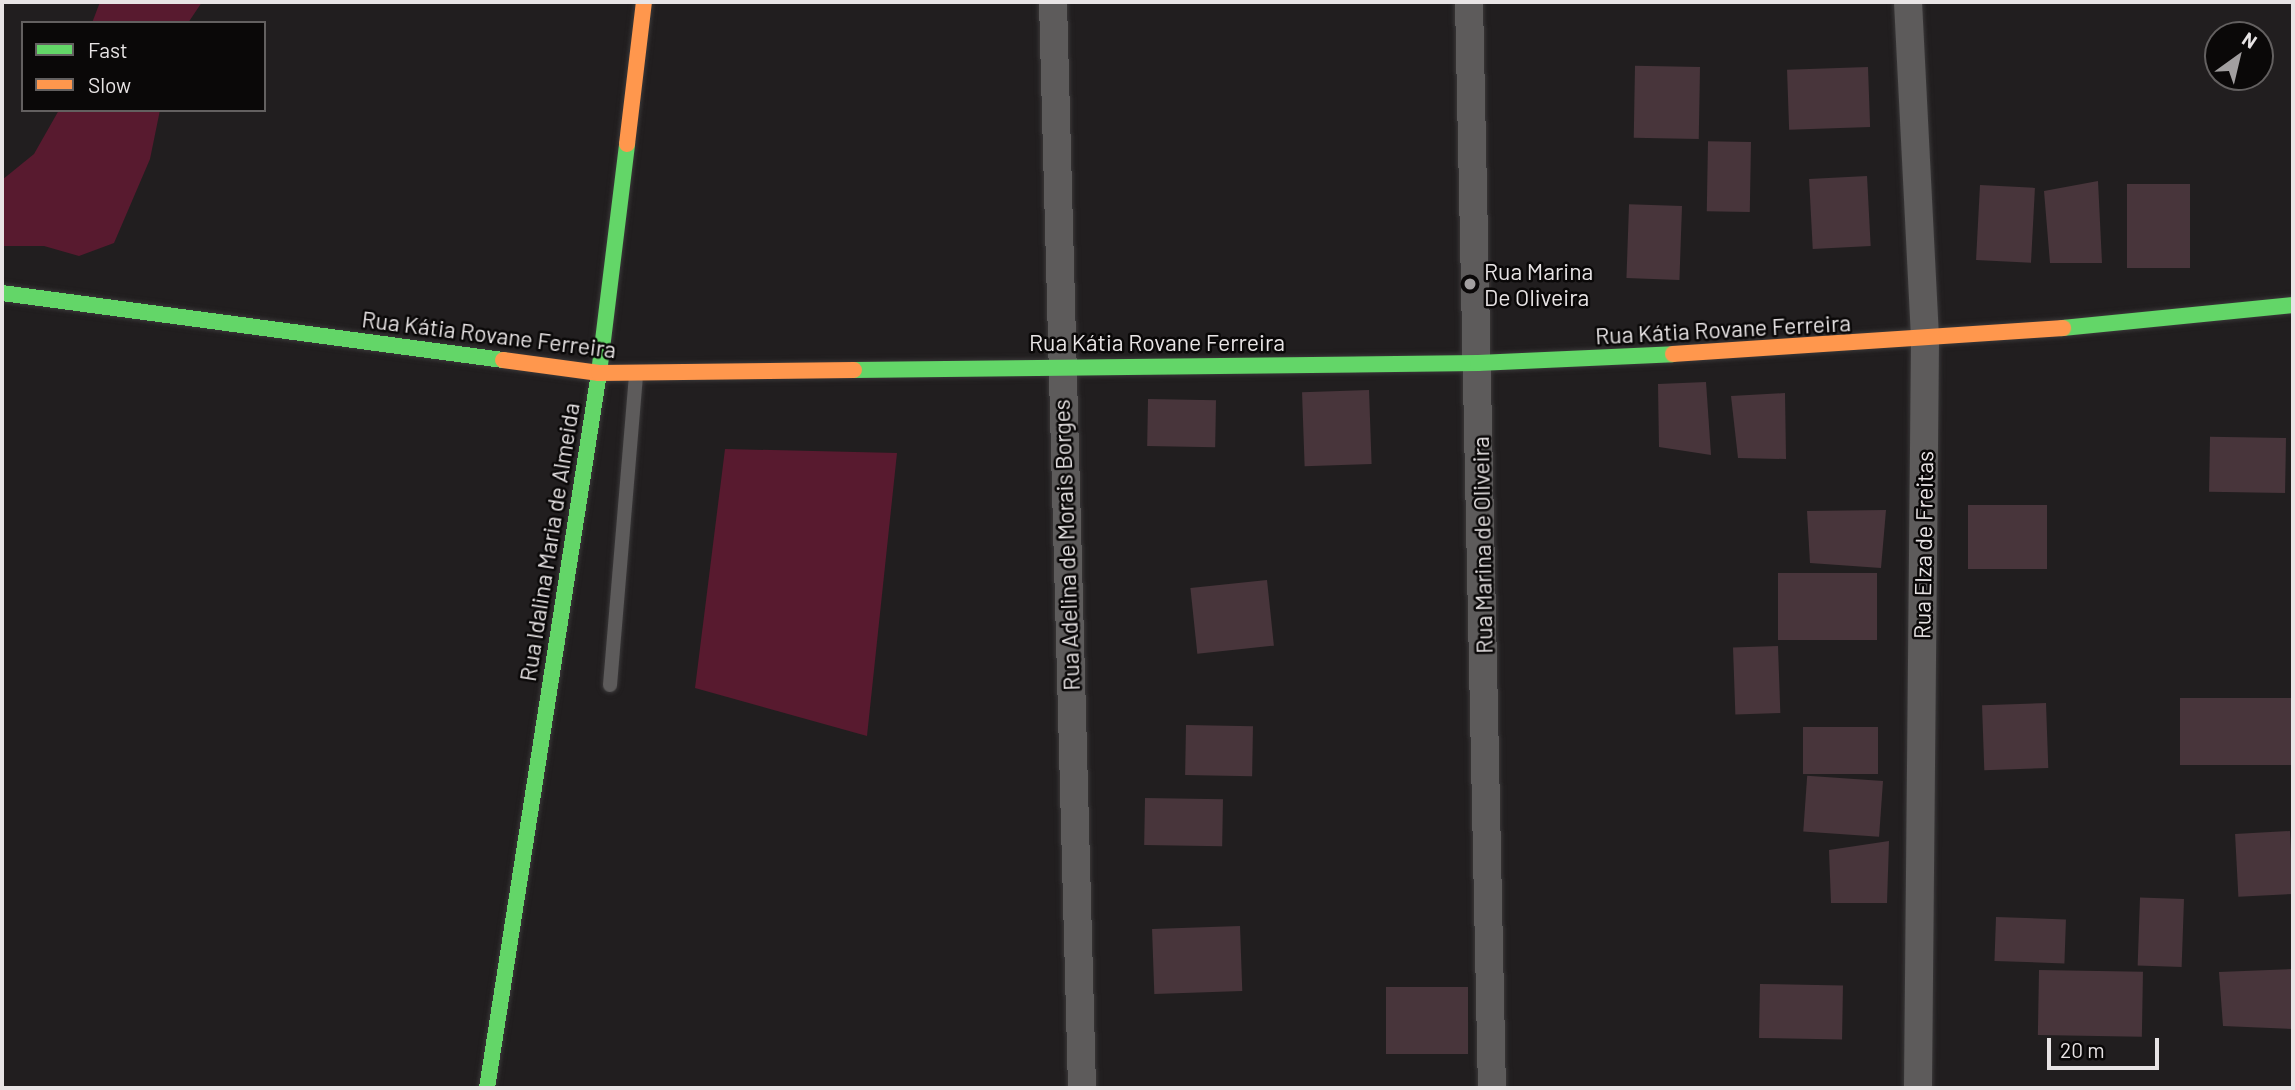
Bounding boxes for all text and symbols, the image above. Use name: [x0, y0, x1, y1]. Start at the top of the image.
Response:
legend: [21, 21, 266, 112]
north arrow: [2204, 21, 2274, 91]
text: N: [2238, 27, 2262, 53]
text: Fast: [88, 37, 128, 62]
text: Slow: [88, 72, 131, 97]
place label: Rua Marina De Oliveira: [1484, 257, 1593, 311]
marker: Rua Marina De Oliveira: [1462, 276, 1478, 292]
street label: Rua Kátia Rovane Ferreira: [360, 305, 618, 363]
street label: Rua Kátia Rovane Ferreira: [1594, 309, 1852, 349]
street label: Rua Kátia Rovane Ferreira: [1029, 328, 1285, 356]
street label: Rua Adelina de Morais Borges: [1047, 399, 1085, 691]
street label: Rua Idalina Maria de Almeida: [513, 401, 585, 683]
street label: Rua Marina de Oliveira: [1466, 436, 1498, 654]
street label: Rua Elza de Freitas: [1908, 451, 1938, 639]
scale bar: [2050, 1024, 2162, 1068]
text: 20 m: [2060, 1037, 2105, 1062]

